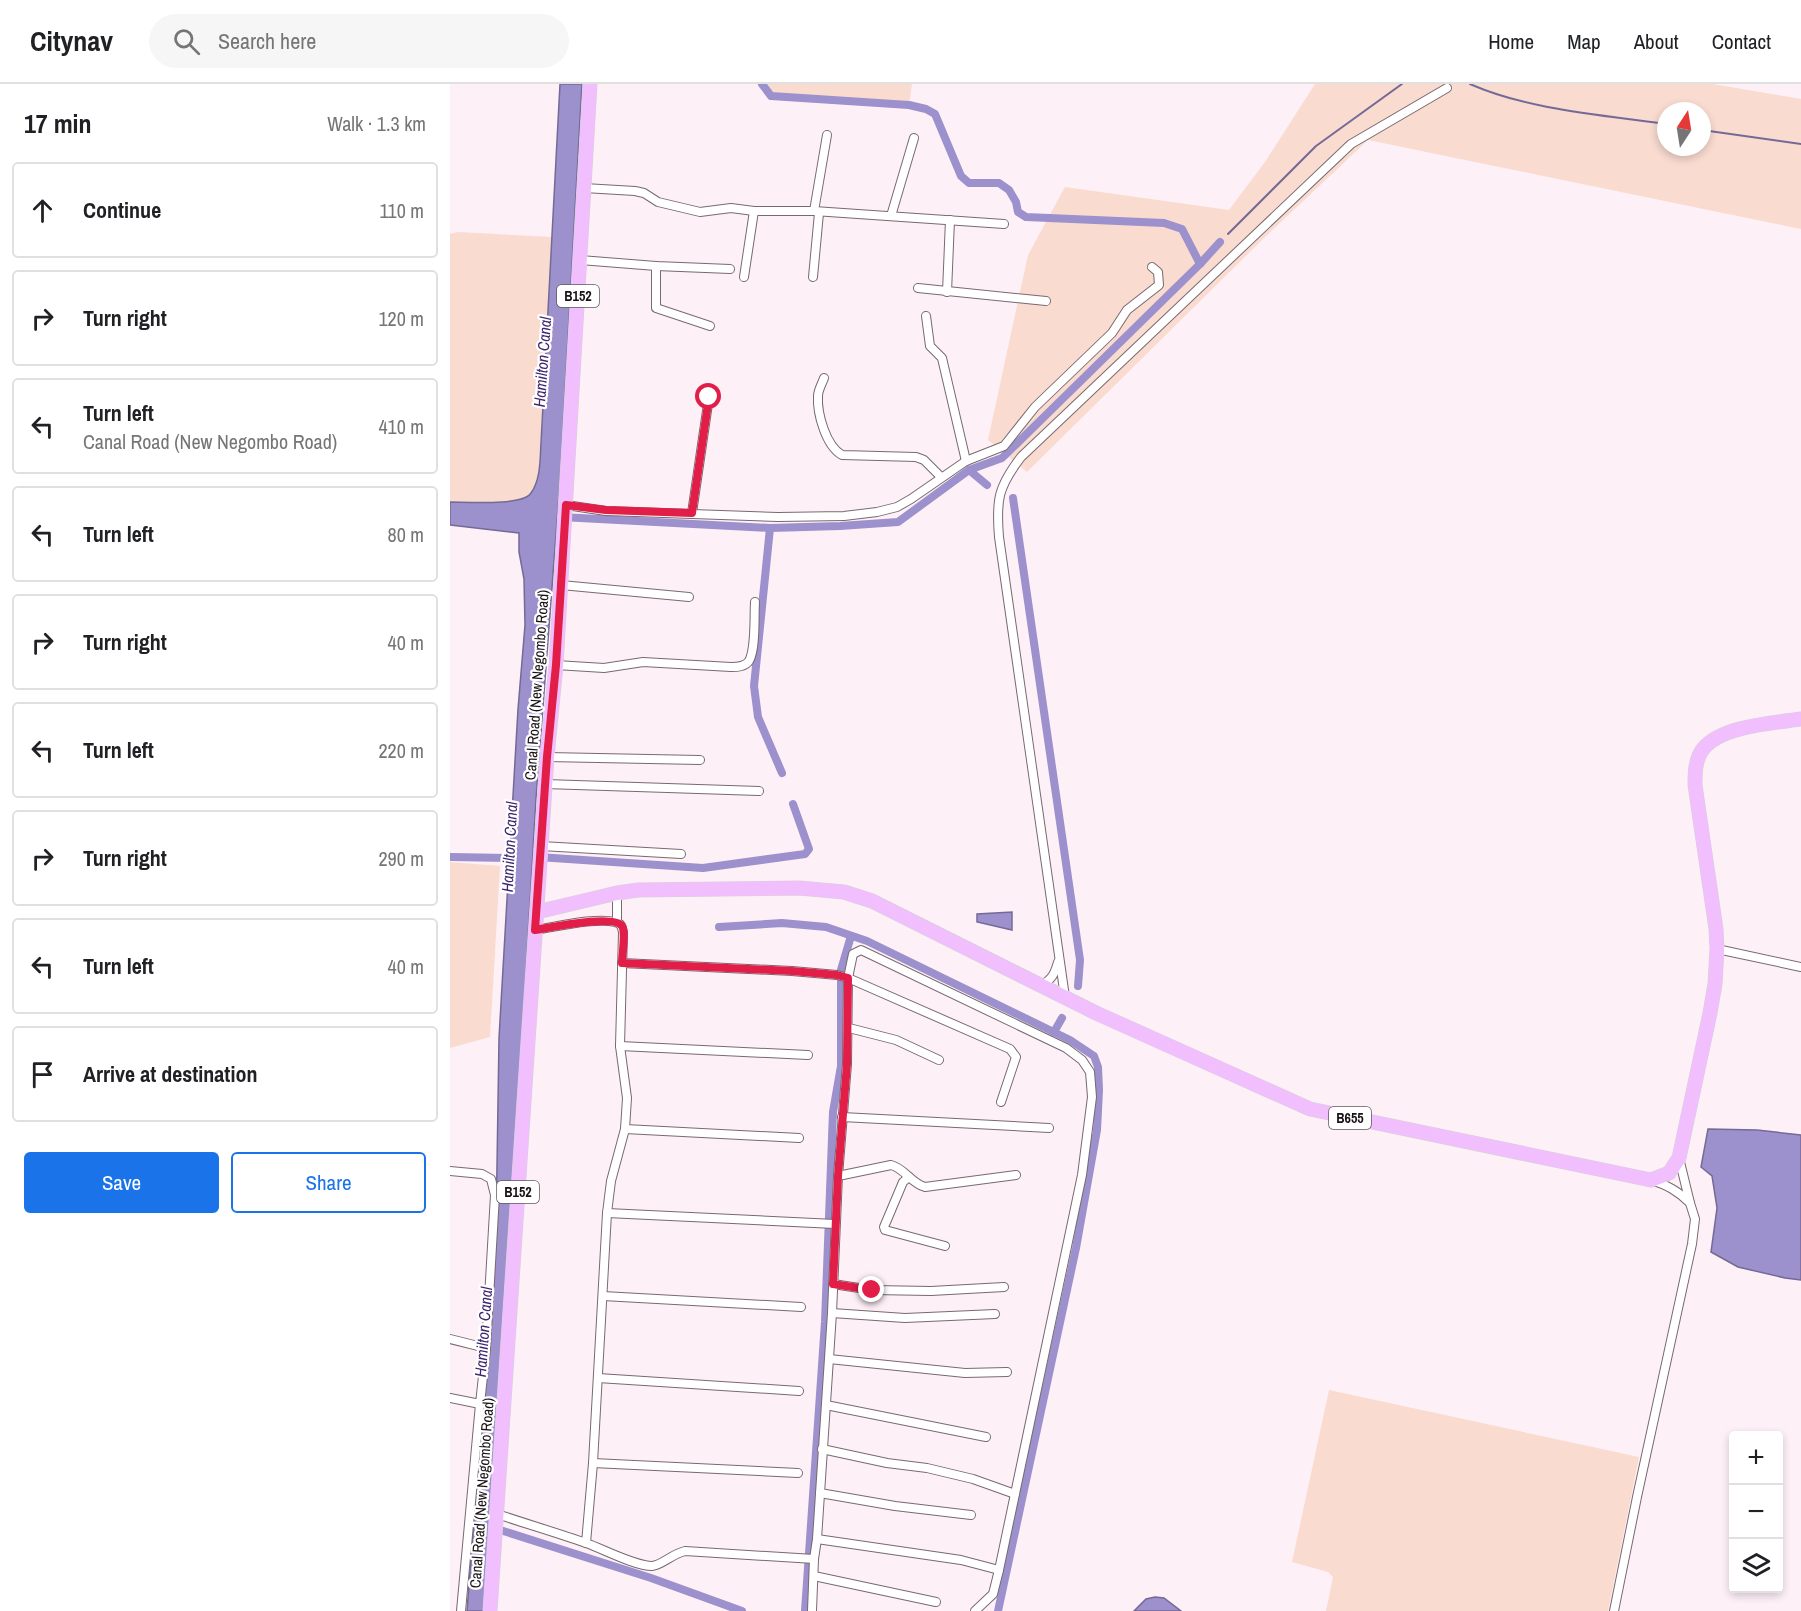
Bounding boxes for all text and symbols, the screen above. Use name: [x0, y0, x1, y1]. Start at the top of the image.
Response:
search box: [149, 14, 569, 68]
text: Citynav: [30, 22, 113, 60]
icon: search: [170, 25, 203, 58]
text: Search here: [218, 26, 316, 56]
text: Home: [1488, 27, 1534, 56]
text: Map: [1567, 27, 1601, 56]
text: About: [1634, 27, 1679, 56]
text: Contact: [1712, 27, 1771, 56]
north arrow: [1657, 102, 1711, 156]
text: 17 min: [24, 106, 92, 141]
text: Walk · 1.3 km: [327, 110, 426, 137]
icon: ahead: [26, 194, 59, 227]
text: Continue: [83, 195, 161, 225]
text: 110 m: [380, 197, 424, 224]
road number: B152: [557, 285, 599, 307]
icon: right: [26, 302, 59, 335]
text: Turn right: [83, 303, 167, 333]
text: 120 m: [378, 305, 424, 332]
water label: Hamilton Canal: [528, 315, 556, 408]
route start: [695, 383, 721, 409]
text: Turn left: [83, 398, 154, 428]
icon: left: [26, 410, 59, 443]
text: 410 m: [378, 413, 424, 440]
text: Canal Road (New Negombo Road): [83, 428, 337, 455]
icon: left: [26, 518, 59, 551]
text: Turn left: [83, 519, 154, 549]
text: 80 m: [388, 521, 424, 548]
street label: Canal Road (New Negombo Road): [519, 589, 554, 781]
icon: right: [26, 626, 59, 659]
text: Turn right: [83, 627, 167, 657]
text: 40 m: [388, 629, 424, 656]
icon: left: [26, 734, 59, 767]
text: Turn left: [83, 735, 154, 765]
text: 220 m: [378, 737, 424, 764]
water label: Hamilton Canal: [496, 800, 522, 893]
icon: right: [26, 842, 59, 875]
text: Turn right: [83, 843, 167, 873]
text: 290 m: [378, 845, 424, 872]
icon: left: [26, 950, 59, 983]
text: Turn left: [83, 951, 154, 981]
text: 40 m: [388, 953, 424, 980]
icon: arrive: [26, 1058, 59, 1091]
text: Arrive at destination: [83, 1059, 257, 1089]
road number: B655: [1329, 1107, 1371, 1129]
button: Save: [24, 1152, 219, 1213]
button: Share: [231, 1152, 426, 1213]
road number: B152: [497, 1181, 539, 1203]
route end: [858, 1276, 884, 1302]
water label: Hamilton Canal: [469, 1285, 497, 1378]
street label: Canal Road (New Negombo Road): [464, 1397, 499, 1589]
map controls: [1729, 1431, 1783, 1593]
button: +: [1729, 1431, 1783, 1485]
button: −: [1729, 1485, 1783, 1539]
button: layers: [1729, 1539, 1783, 1593]

